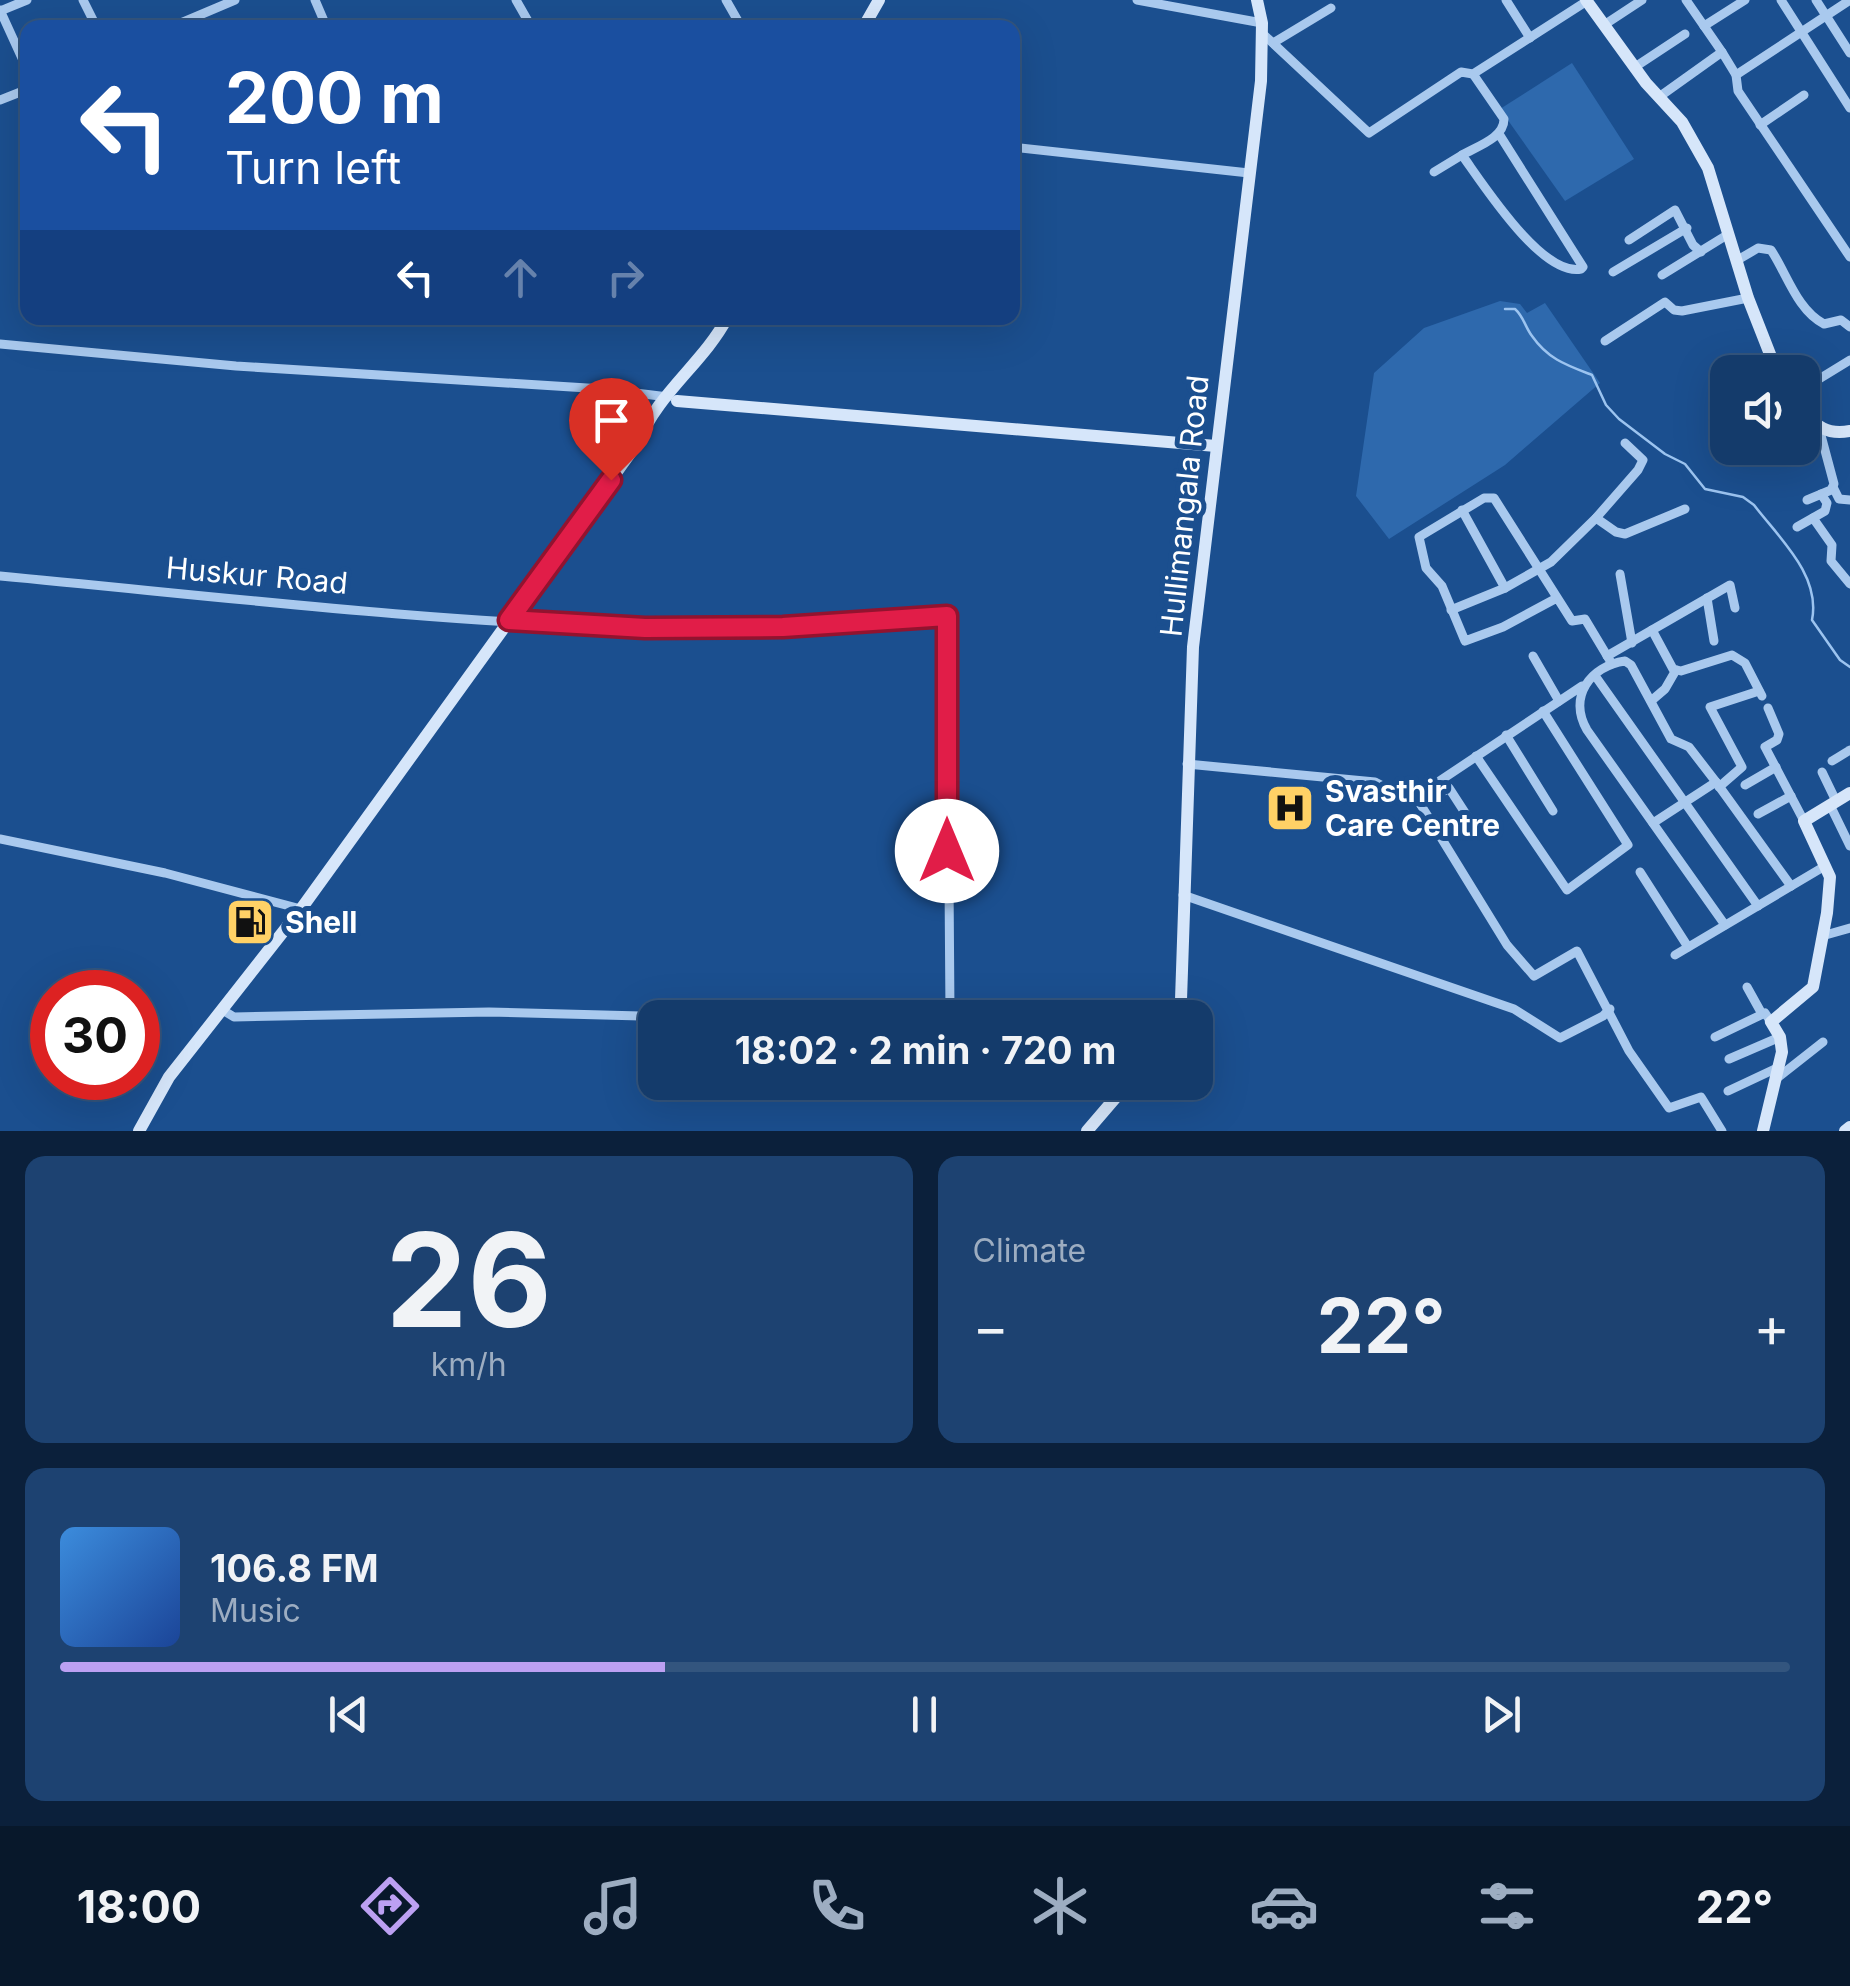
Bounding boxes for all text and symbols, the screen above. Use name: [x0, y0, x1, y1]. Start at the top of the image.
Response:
text: 200 m: [225, 55, 444, 140]
icon: left: [60, 60, 190, 190]
text: Turn left: [225, 140, 401, 195]
icon: left: [388, 250, 443, 305]
icon: ahead: [493, 250, 548, 305]
icon: right: [598, 250, 653, 305]
map controls: [1710, 355, 1820, 465]
button: sound: [1710, 355, 1820, 465]
street label: Hullimangala Road: [1152, 373, 1216, 639]
pin: [569, 378, 654, 481]
icon: arrive: [584, 393, 639, 448]
street label: Huskur Road: [165, 549, 349, 601]
place label: Svasthir Care Centre: [1325, 773, 1500, 843]
hospital icon: Svasthir Care Centre: [1264, 782, 1316, 834]
position arrow: [895, 799, 999, 903]
fuel station icon: Shell: [224, 896, 276, 948]
place label: Shell: [285, 904, 357, 940]
speed limit sign: 30: [30, 970, 160, 1100]
text: 18:02 · 2 min · 720 m: [735, 1027, 1116, 1073]
text: 26: [386, 1201, 552, 1358]
text: Climate: [973, 1231, 1086, 1270]
text: 22°: [1317, 1280, 1446, 1371]
text: −: [973, 1294, 1009, 1360]
text: +: [1754, 1294, 1790, 1360]
text: km/h: [431, 1345, 507, 1384]
text: 106.8 FM: [210, 1545, 379, 1591]
text: Music: [210, 1591, 301, 1630]
icon: previous: [321, 1687, 376, 1742]
icon: pause: [897, 1687, 952, 1742]
icon: next: [1474, 1687, 1529, 1742]
icon: directions: [355, 1871, 425, 1941]
icon: music: [578, 1871, 648, 1941]
icon: phone: [802, 1871, 872, 1941]
icon: climate: [1025, 1871, 1095, 1941]
icon: car: [1249, 1871, 1319, 1941]
icon: filters: [1472, 1871, 1542, 1941]
text: 18:00: [77, 1879, 201, 1934]
text: 22°: [1696, 1879, 1773, 1934]

